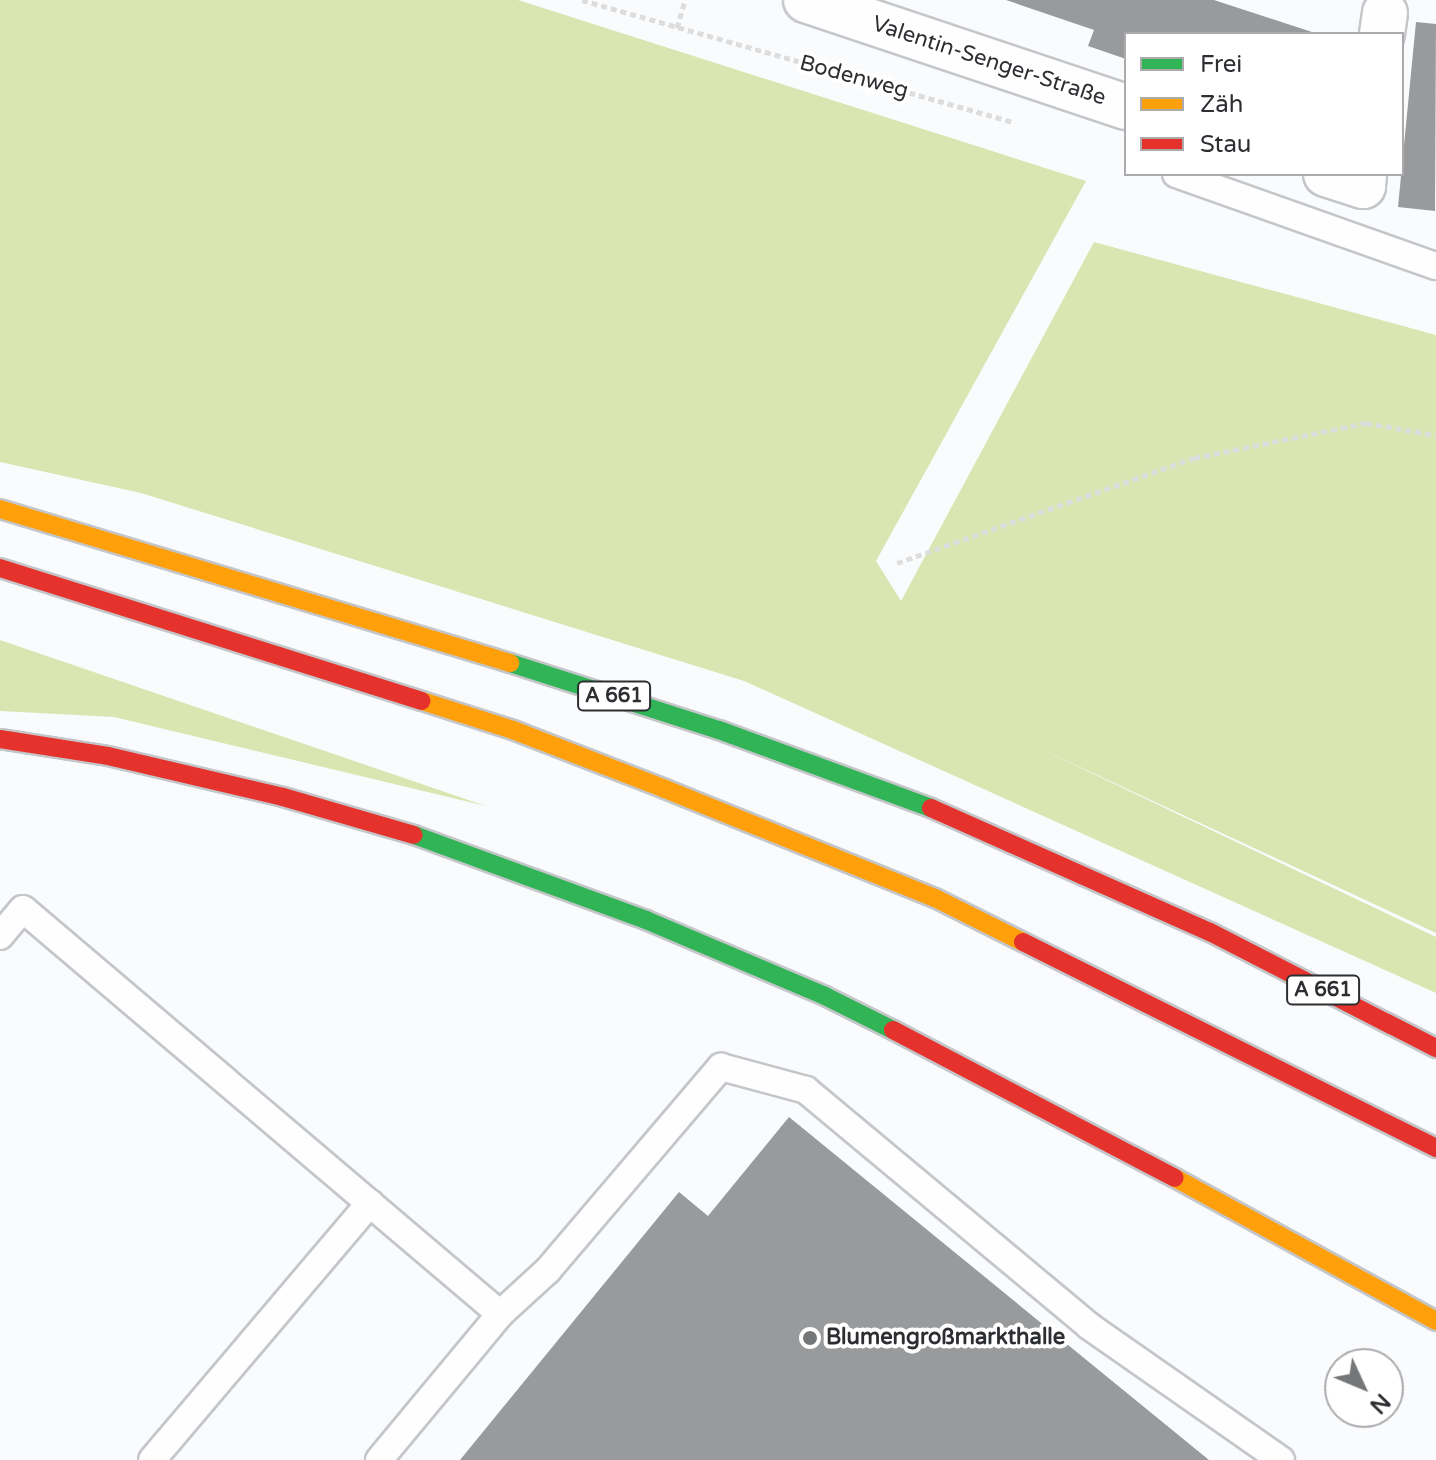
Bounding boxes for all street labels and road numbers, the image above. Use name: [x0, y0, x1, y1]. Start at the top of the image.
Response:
street label: Valentin-Senger-Straße: [869, 11, 1109, 111]
street label: Bodenweg: [797, 50, 911, 104]
road number: A 661: [576, 680, 652, 712]
road number: A 661: [1285, 974, 1361, 1006]

